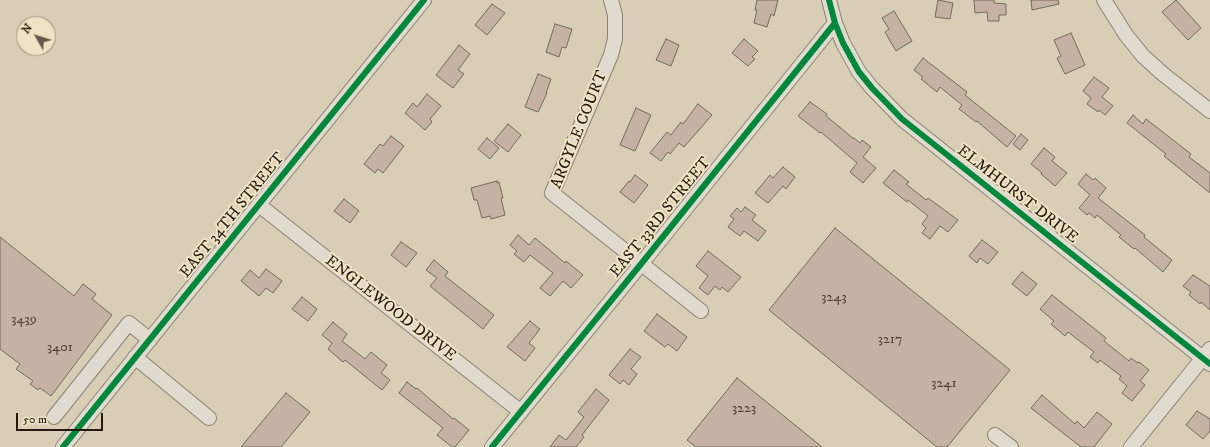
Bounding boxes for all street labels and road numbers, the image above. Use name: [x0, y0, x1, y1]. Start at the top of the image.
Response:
street label: ARGYLE COURT: [548, 68, 612, 192]
street label: ELMHURST DRIVE: [953, 142, 1081, 248]
street label: EAST 34TH STREET: [177, 150, 289, 282]
street label: EAST 33RD STREET: [607, 154, 715, 282]
street label: ENGLEWOOD DRIVE: [321, 252, 459, 366]

